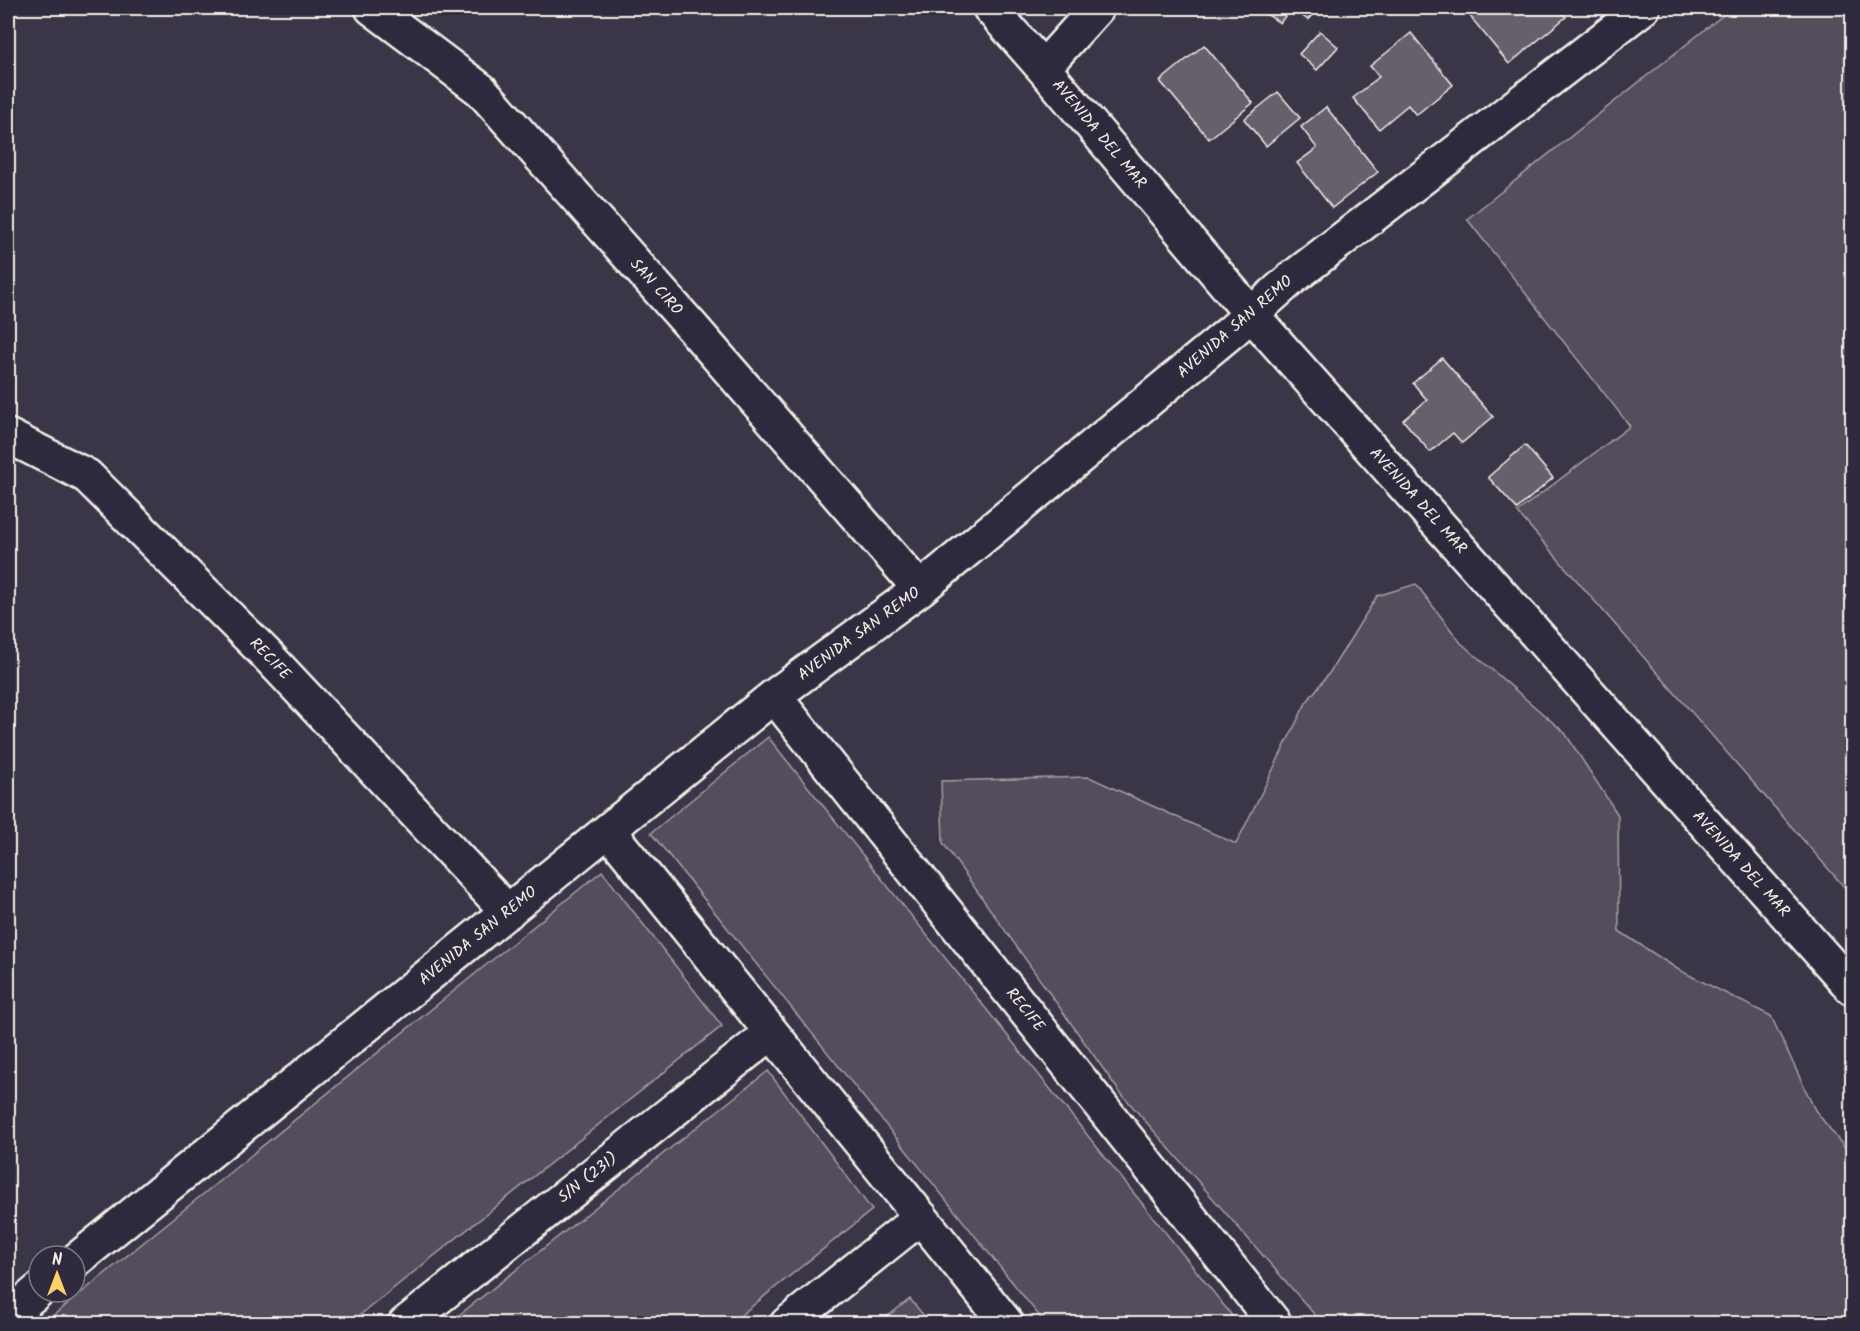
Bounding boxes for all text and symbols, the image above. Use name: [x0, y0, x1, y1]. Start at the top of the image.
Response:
street label: AVENIDA DEL MAR: [1046, 74, 1152, 194]
street label: SAN CIRO: [624, 253, 689, 321]
street label: AVENIDA SAN REMO: [1172, 269, 1299, 384]
street label: AVENIDA DEL MAR: [1363, 442, 1473, 560]
street label: AVENIDA SAN REMO: [792, 581, 926, 687]
street label: RECIFE: [243, 632, 297, 686]
street label: AVENIDA DEL MAR: [1686, 805, 1796, 923]
street label: AVENIDA SAN REMO: [413, 880, 543, 992]
street label: RECIFE: [999, 982, 1051, 1038]
street label: S/N (231): [552, 1146, 624, 1210]
north arrow: [27, 1244, 87, 1304]
text: N: [52, 1248, 62, 1273]

